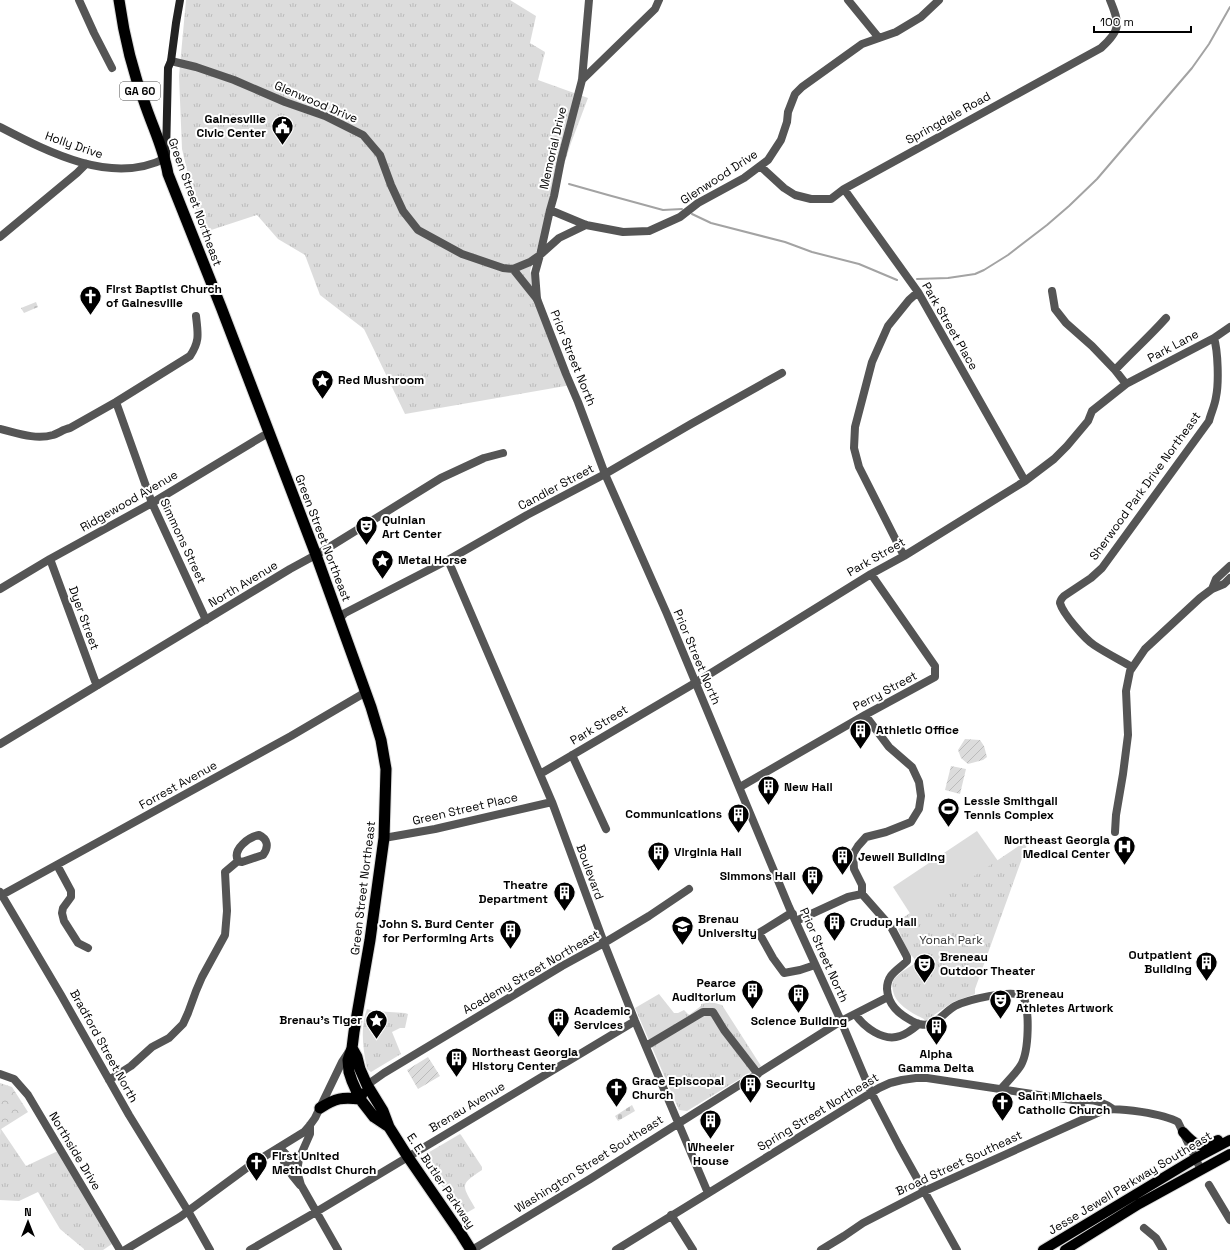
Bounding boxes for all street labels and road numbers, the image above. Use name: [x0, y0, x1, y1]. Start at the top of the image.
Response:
street label: Glenwood Drive: [272, 77, 360, 127]
road number: GA 60: [120, 82, 160, 100]
street label: Springdale Road: [903, 88, 993, 148]
street label: Memorial Drive: [536, 105, 570, 191]
street label: Holly Drive: [43, 128, 105, 162]
street label: Green Street Northeast: [164, 136, 226, 268]
street label: Glenwood Drive: [677, 146, 761, 208]
street label: Park Street Place: [918, 279, 982, 373]
street label: Prior Street North: [546, 308, 600, 408]
street label: Park Lane: [1145, 326, 1201, 366]
street label: Sherwood Park Drive Northeast: [1086, 409, 1204, 563]
street label: Candler Street: [515, 460, 597, 514]
street label: Ridgewood Avenue: [77, 466, 181, 536]
street label: Green Street Northeast: [291, 472, 355, 604]
street label: Simmons Street: [156, 496, 210, 586]
street label: Park Street: [844, 534, 908, 580]
street label: North Avenue: [205, 557, 281, 611]
street label: Dyer Street: [65, 584, 103, 652]
street label: Prior Street North: [670, 607, 724, 707]
street label: Perry Street: [850, 667, 920, 715]
street label: Park Street: [567, 701, 631, 749]
street label: Forrest Avenue: [136, 757, 220, 813]
street label: Green Street Place: [411, 789, 519, 829]
street label: Green Street Northeast: [347, 820, 379, 956]
street label: Boulevard: [573, 842, 607, 902]
street label: Prior Street North: [796, 905, 852, 1005]
street label: Academy Street Northeast: [460, 926, 602, 1018]
street label: Bradford Street North: [66, 987, 142, 1105]
street label: Spring Street Northeast: [754, 1069, 882, 1155]
street label: Brenau Avenue: [426, 1078, 508, 1136]
street label: Northside Drive: [45, 1109, 105, 1193]
street label: Washington Street Southeast: [512, 1112, 666, 1216]
street label: Broad Street Southeast: [893, 1127, 1025, 1199]
street label: Jesse Jewell Parkway Southeast: [1045, 1128, 1215, 1238]
street label: E. E. Butler Parkway: [403, 1130, 479, 1232]

